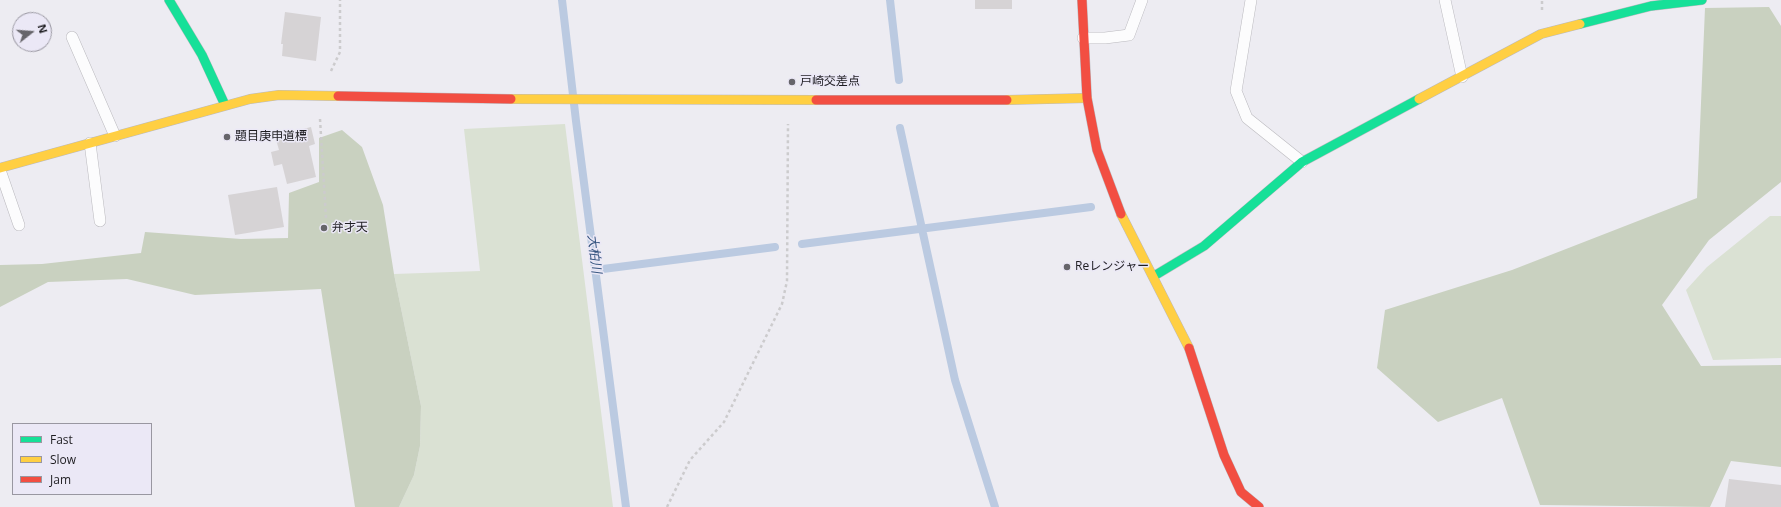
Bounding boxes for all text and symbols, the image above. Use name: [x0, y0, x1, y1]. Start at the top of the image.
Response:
north arrow: [12, 12, 52, 52]
text: N: [35, 22, 51, 35]
place label: 戸崎交差点: [800, 75, 860, 89]
marker: 戸崎交差点: [787, 77, 797, 87]
place label: 題目庚申道標: [235, 130, 307, 144]
marker: 題目庚申道標: [222, 132, 232, 142]
place label: 弁才天: [332, 221, 368, 235]
marker: 弁才天: [319, 223, 329, 233]
water label: 大柏川: [584, 234, 604, 274]
place label: Reレンジャー: [1075, 260, 1149, 274]
marker: Reレンジャー: [1062, 262, 1072, 272]
legend: [12, 423, 152, 495]
text: Fast: [50, 431, 73, 448]
text: Slow: [50, 451, 76, 468]
text: Jam: [50, 471, 71, 488]

